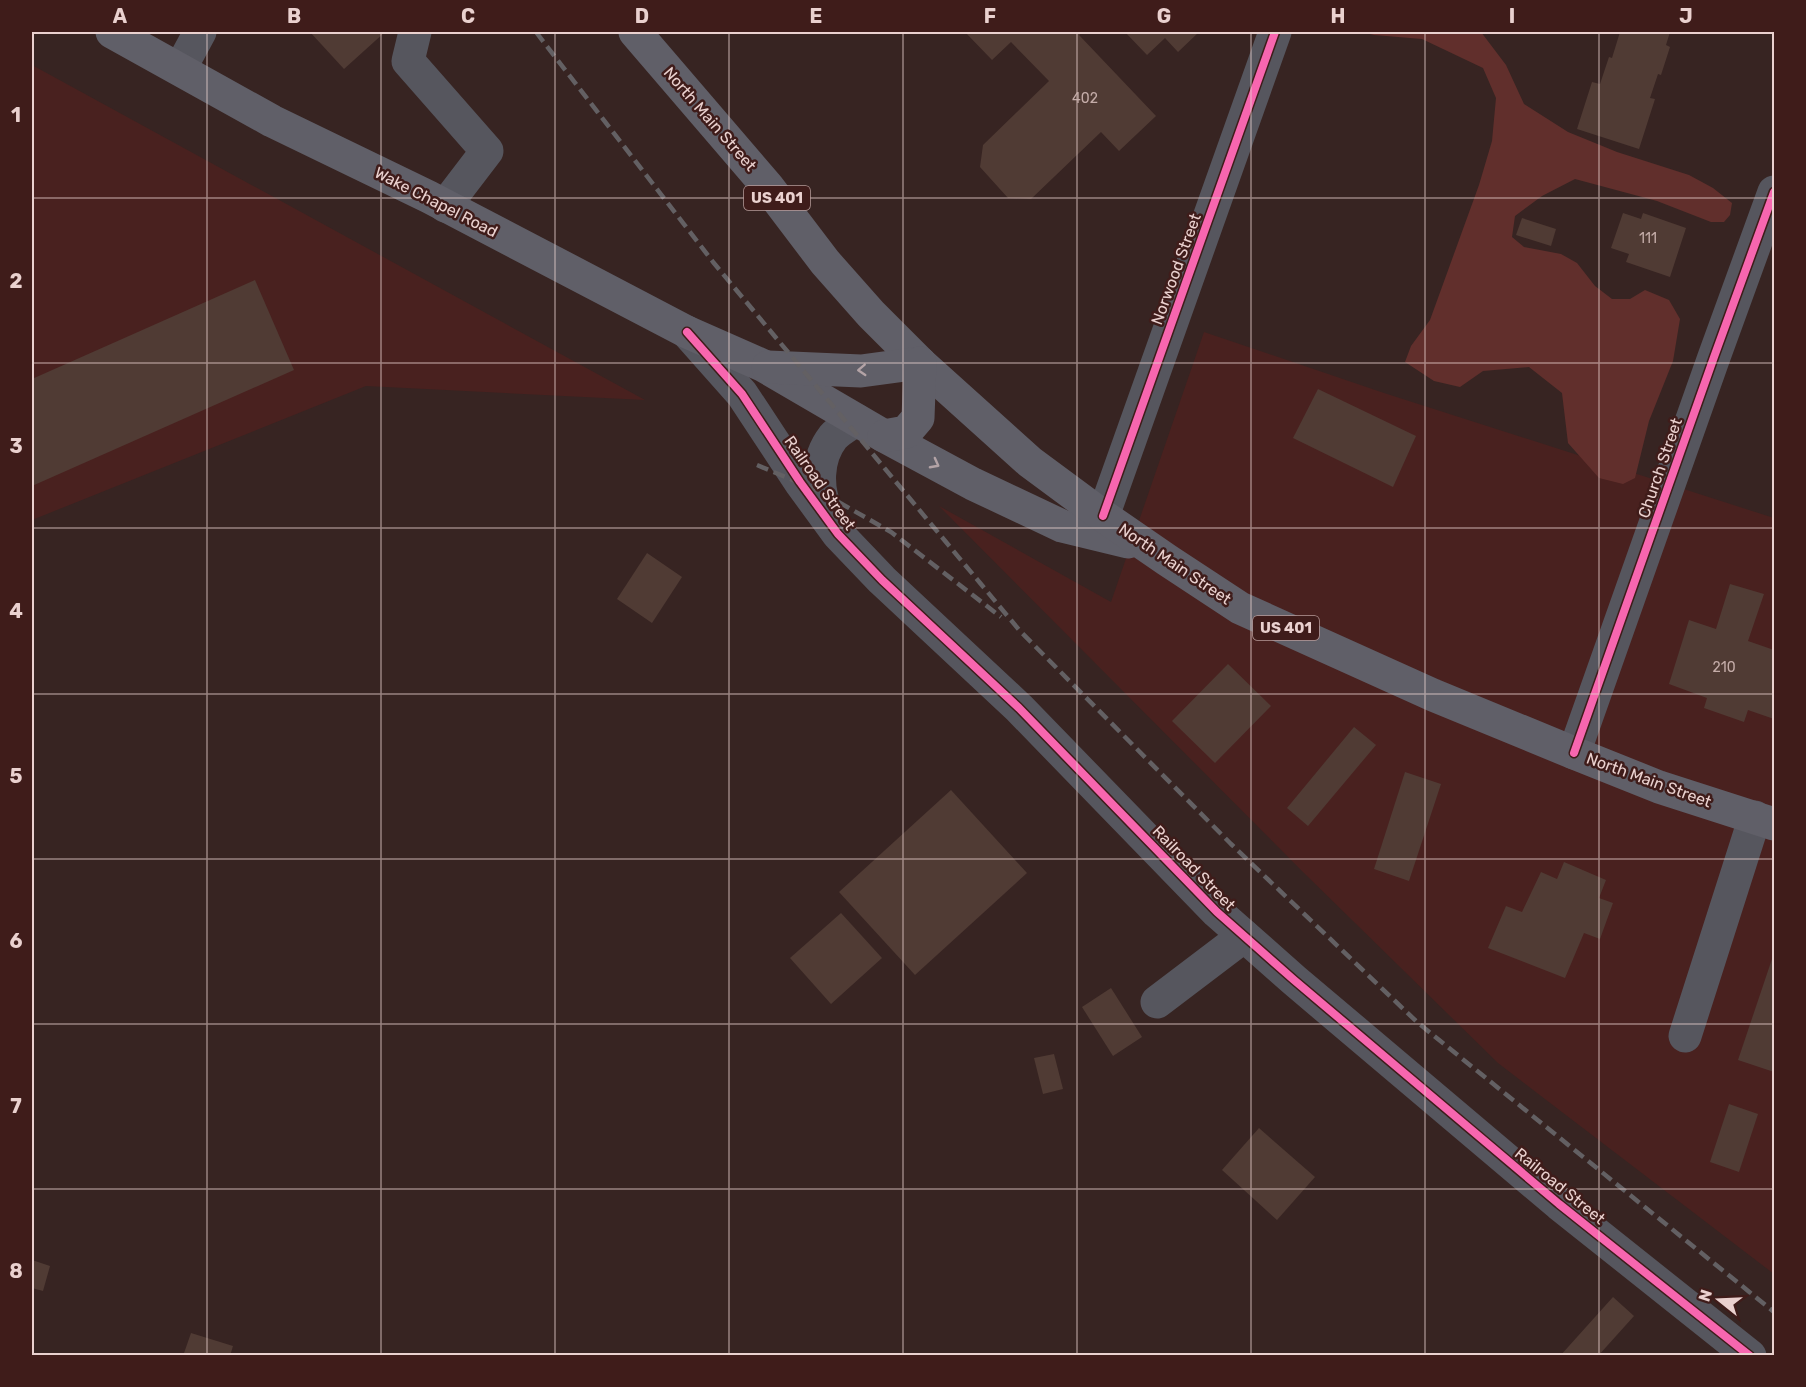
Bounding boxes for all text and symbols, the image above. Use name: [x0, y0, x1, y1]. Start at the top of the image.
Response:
text: A: [113, 4, 128, 28]
text: B: [287, 4, 301, 28]
text: C: [461, 4, 475, 28]
text: D: [635, 4, 649, 28]
text: E: [810, 4, 822, 28]
text: F: [984, 4, 996, 28]
text: G: [1157, 4, 1171, 28]
text: H: [1331, 4, 1345, 28]
text: I: [1509, 4, 1515, 28]
text: J: [1679, 4, 1693, 28]
street label: North Main Street: [660, 63, 760, 175]
house number: 402: [1072, 90, 1098, 107]
text: 1: [11, 103, 21, 127]
street label: Wake Chapel Road: [371, 163, 501, 241]
road number: US 401: [744, 186, 810, 210]
street label: Norwood Street: [1147, 211, 1205, 327]
house number: 111: [1639, 230, 1657, 247]
text: 2: [10, 269, 23, 293]
one-way arrow: [858, 364, 867, 377]
street label: Church Street: [1634, 415, 1686, 521]
street label: Railroad Street: [780, 432, 860, 534]
text: 3: [9, 434, 23, 458]
one-way arrow: [929, 457, 939, 468]
street label: North Main Street: [1115, 519, 1235, 609]
text: 4: [9, 599, 23, 623]
road number: US 401: [1253, 616, 1319, 640]
house number: 210: [1712, 659, 1736, 676]
street label: North Main Street: [1584, 749, 1714, 811]
text: 5: [10, 764, 23, 788]
street label: Railroad Street: [1149, 822, 1239, 914]
text: 6: [9, 929, 23, 953]
text: 7: [10, 1094, 22, 1118]
street label: Railroad Street: [1511, 1144, 1609, 1228]
text: 8: [9, 1259, 23, 1283]
north arrow: [1689, 1270, 1749, 1330]
text: N: [1694, 1287, 1716, 1304]

